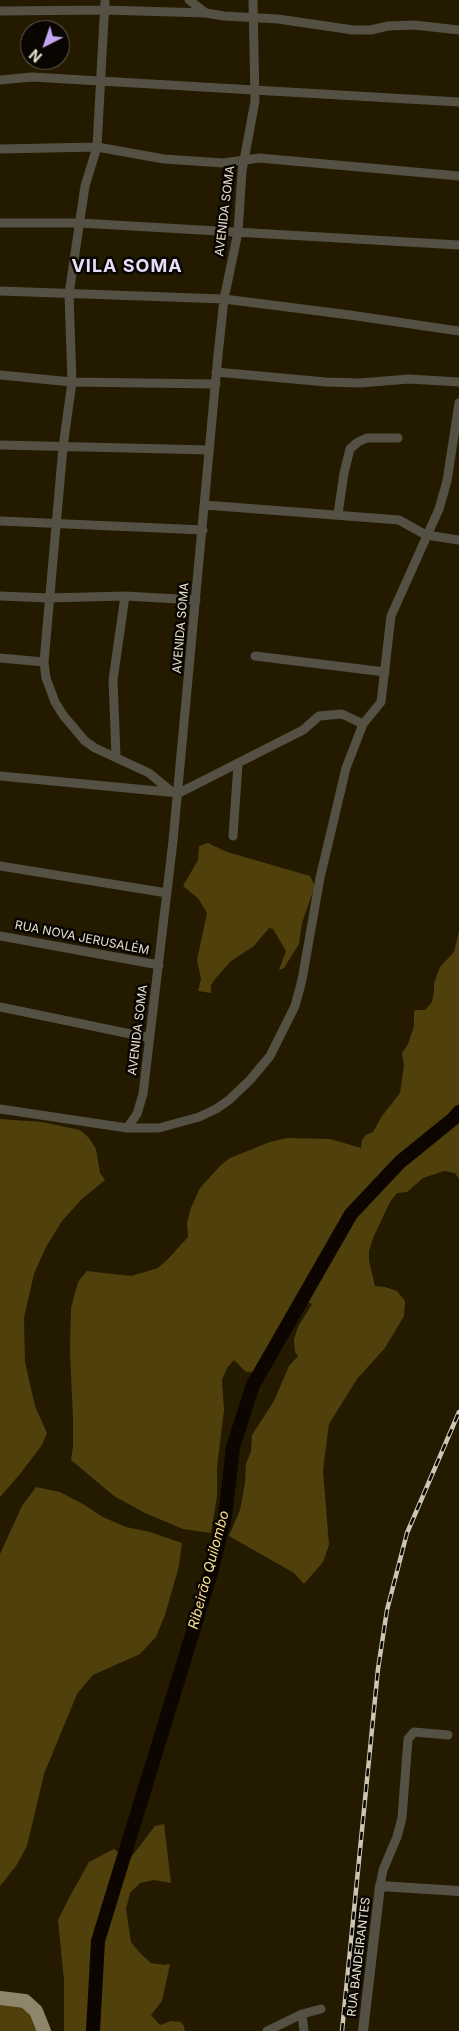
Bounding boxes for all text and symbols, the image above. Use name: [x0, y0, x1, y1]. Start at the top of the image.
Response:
north arrow: [20, 20, 70, 70]
text: N: [26, 46, 45, 66]
street label: AVENIDA SOMA: [212, 165, 238, 257]
district label: VILA SOMA: [70, 256, 184, 278]
street label: AVENIDA SOMA: [170, 582, 192, 674]
street label: RUA NOVA JERUSALÉM: [14, 918, 150, 958]
street label: AVENIDA SOMA: [125, 984, 151, 1076]
water label: Ribeirão Quilombo: [185, 1509, 233, 1631]
street label: RUA BANDEIRANTES: [345, 1897, 373, 2017]

